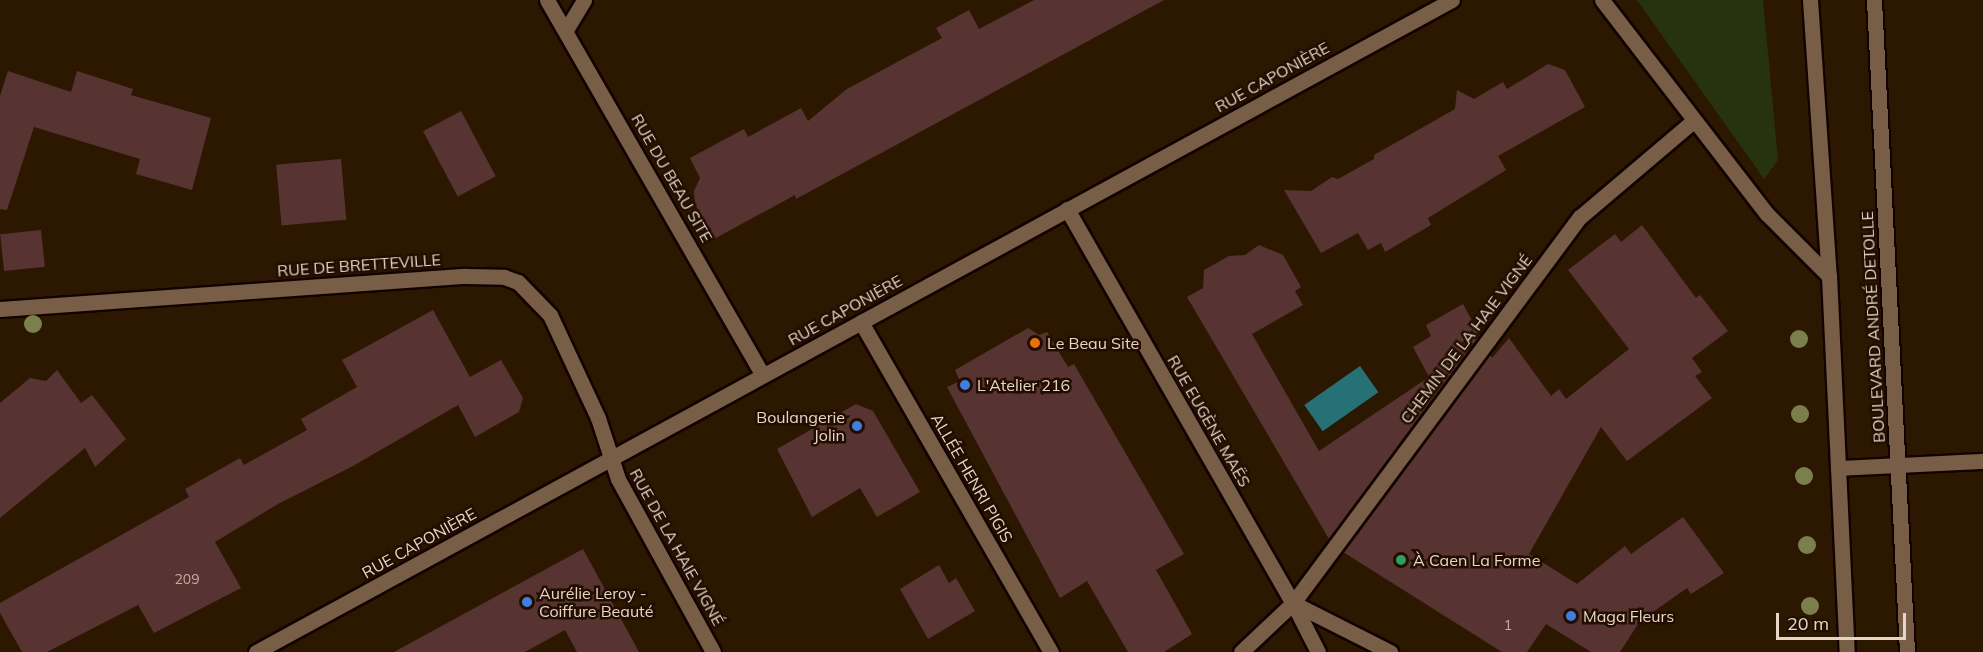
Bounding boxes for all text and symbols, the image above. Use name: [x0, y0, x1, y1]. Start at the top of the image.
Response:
street label: RUE CAPONIÈRE: [1212, 38, 1332, 116]
street label: RUE DU BEAU SITE: [627, 110, 717, 246]
street label: BOULEVARD ANDRÉ DETOLLE: [1857, 211, 1889, 443]
street label: RUE DE BRETTEVILLE: [277, 250, 441, 280]
street label: CHEMIN DE LA HAIE VIGNÉ: [1396, 251, 1536, 427]
street label: RUE CAPONIÈRE: [785, 271, 905, 349]
place label: Le Beau Site: [1047, 333, 1139, 353]
marker: Le Beau Site: [1028, 336, 1042, 350]
street label: RUE EUGÈNE MAËS: [1163, 352, 1255, 490]
place label: L'Atelier 216: [977, 375, 1070, 395]
marker: L'Atelier 216: [958, 378, 972, 392]
place label: Boulangerie Jolin: [756, 407, 845, 445]
street label: ALLÉE HENRI PIGIS: [927, 410, 1017, 546]
marker: Boulangerie Jolin: [850, 419, 864, 433]
street label: RUE DE LA HAIE VIGNÉ: [626, 465, 728, 629]
street label: RUE CAPONIÈRE: [359, 504, 479, 582]
place label: À Caen La Forme: [1413, 550, 1540, 570]
marker: À Caen La Forme: [1394, 553, 1408, 567]
house number: 209: [174, 571, 200, 587]
place label: Aurélie Leroy - Coiffure Beauté: [539, 583, 653, 621]
marker: Aurélie Leroy - Coiffure Beauté: [520, 595, 534, 609]
scale bar: [1779, 601, 1910, 639]
place label: Maga Fleurs: [1583, 606, 1674, 626]
marker: Maga Fleurs: [1564, 609, 1578, 623]
text: 20 m: [1787, 612, 1829, 635]
house number: 1: [1504, 617, 1512, 633]

